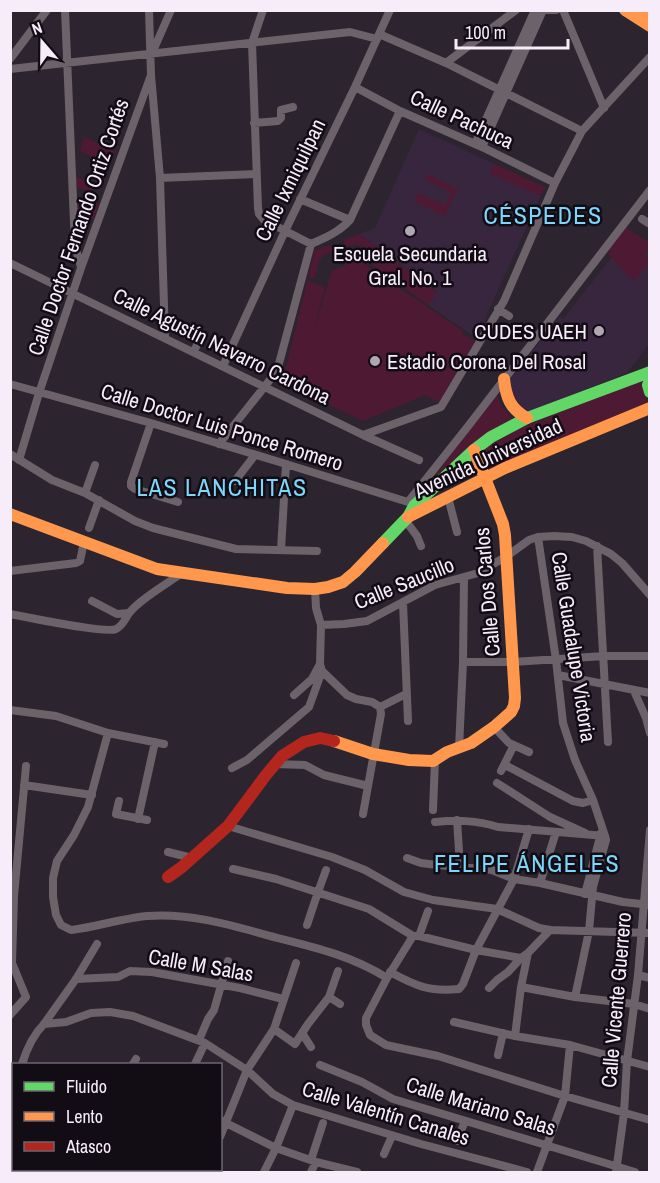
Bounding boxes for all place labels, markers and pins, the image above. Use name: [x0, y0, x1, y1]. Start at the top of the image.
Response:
marker: Escuela Secundaria Gral. No. 1: [403, 224, 417, 238]
place label: Escuela Secundaria Gral. No. 1: [333, 239, 487, 292]
place label: CUDES UAEH: [474, 317, 587, 346]
marker: CUDES UAEH: [592, 324, 606, 338]
place label: Estadio Corona Del Rosal: [387, 347, 586, 376]
marker: Estadio Corona Del Rosal: [368, 354, 382, 368]

